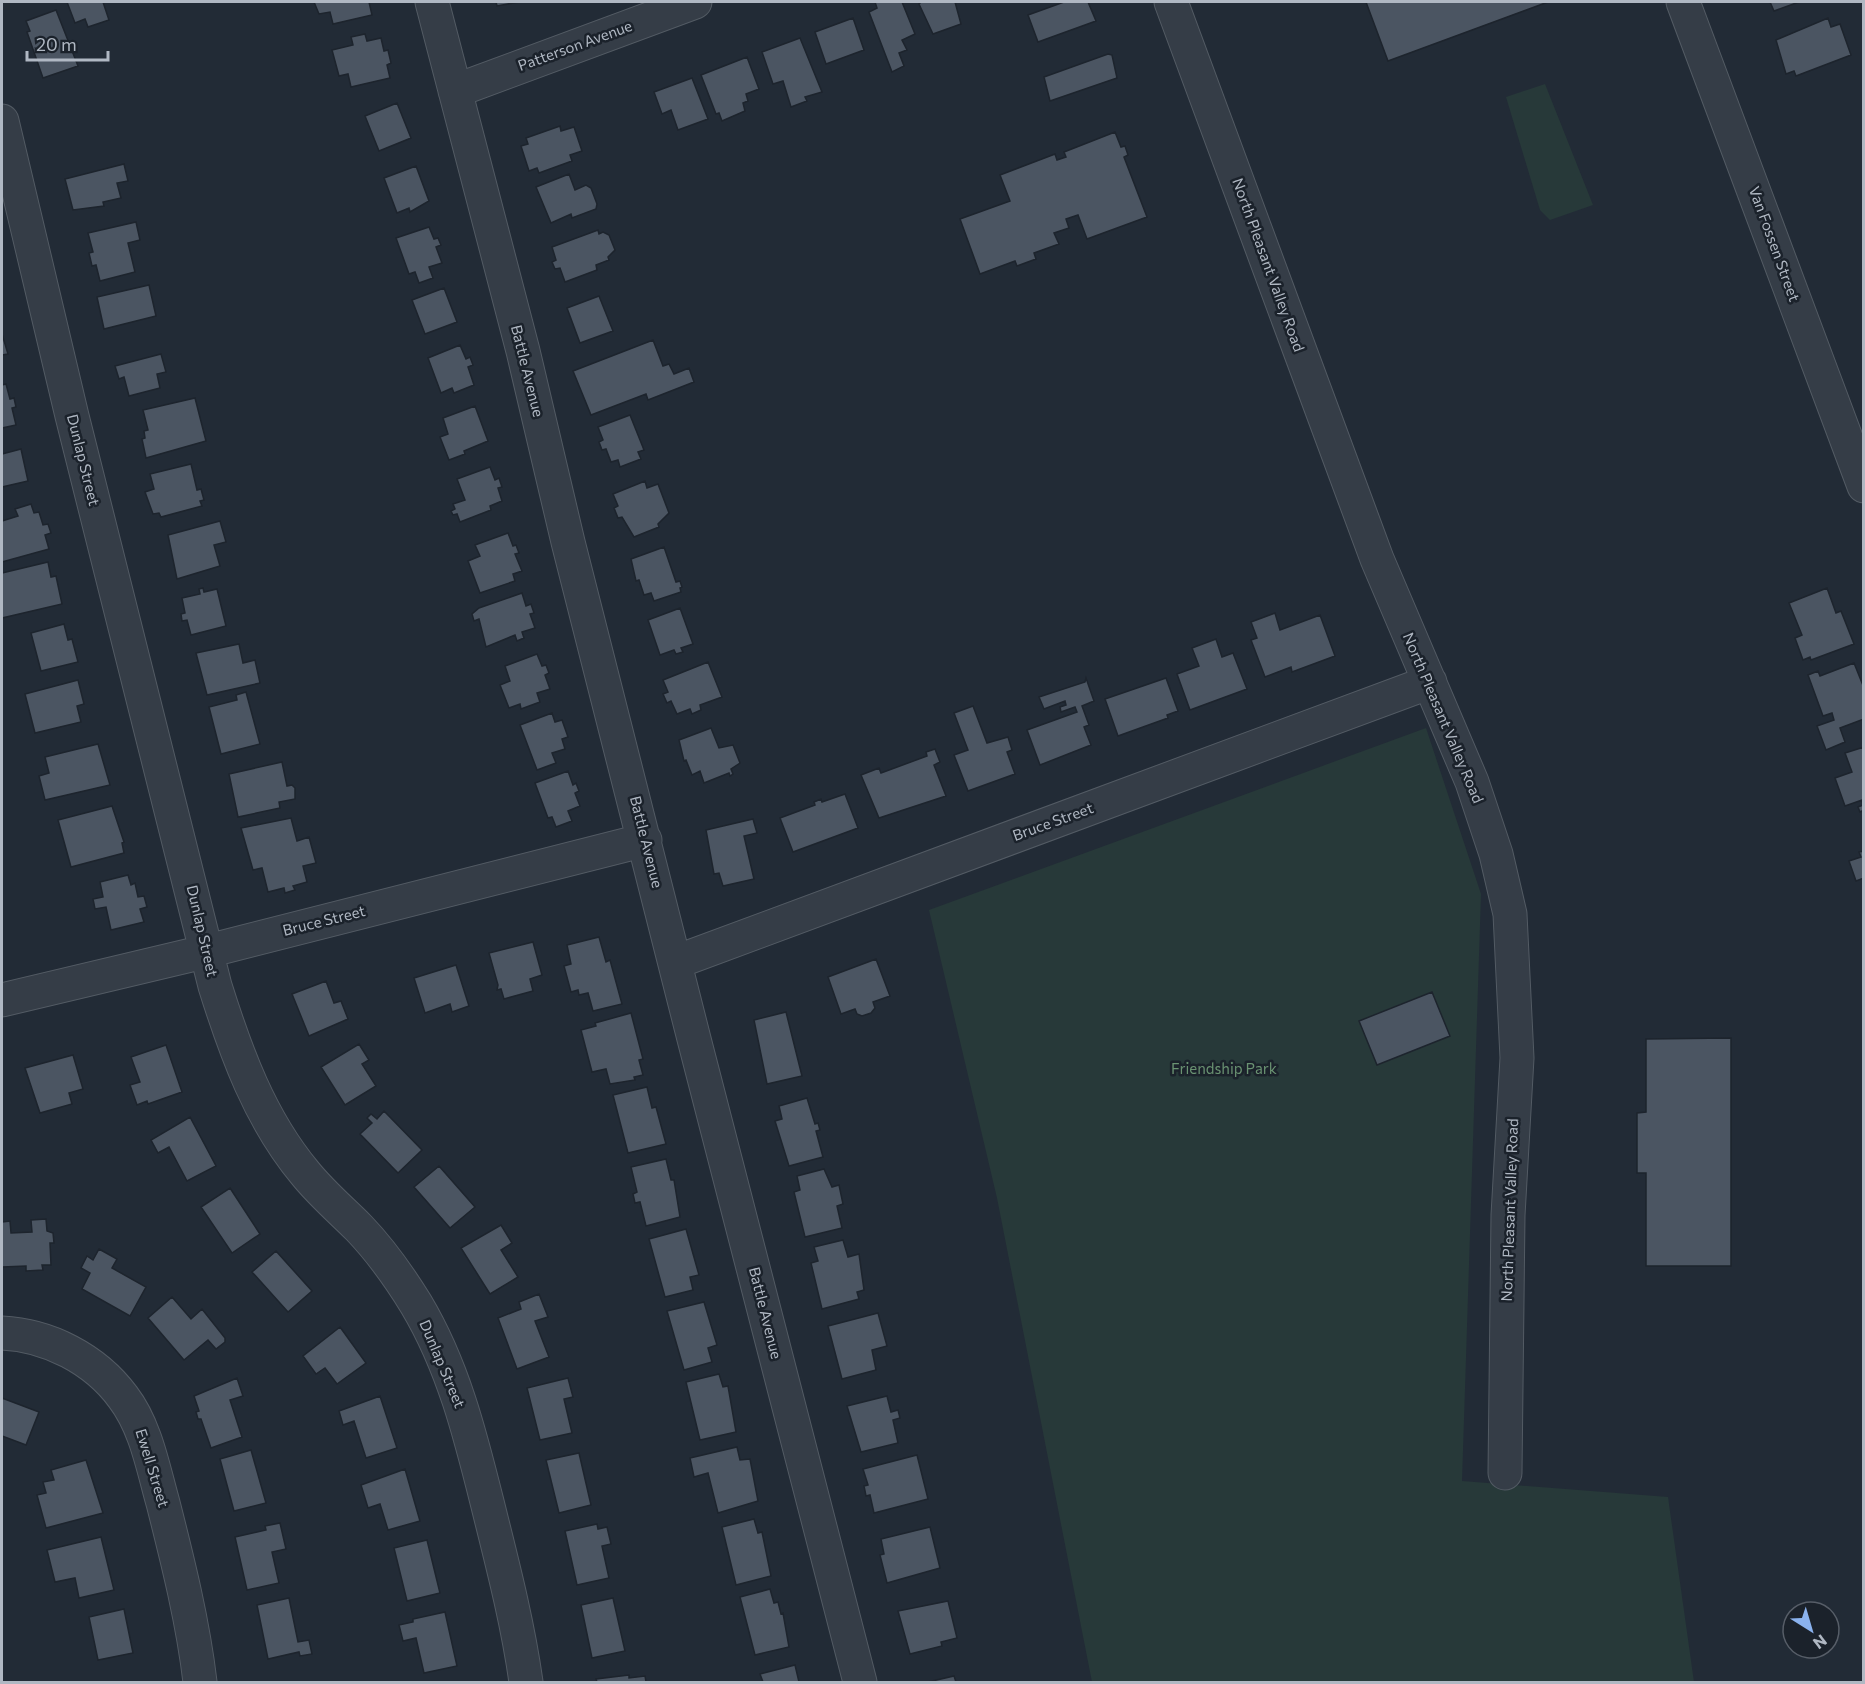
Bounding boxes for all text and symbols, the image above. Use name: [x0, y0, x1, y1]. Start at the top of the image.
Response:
street label: Patterson Avenue: [515, 16, 634, 74]
scale bar: [27, 24, 108, 62]
text: 20 m: [36, 33, 77, 55]
street label: North Pleasant Valley Road: [1229, 175, 1309, 354]
street label: Van Fossen Street: [1746, 184, 1804, 304]
street label: Battle Avenue: [508, 323, 548, 419]
street label: Dunlap Street: [64, 412, 104, 507]
street label: North Pleasant Valley Road: [1400, 630, 1488, 806]
street label: Battle Avenue: [627, 794, 667, 890]
street label: Bruce Street: [1010, 798, 1096, 844]
street label: Dunlap Street: [184, 883, 222, 979]
street label: Bruce Street: [281, 901, 367, 939]
park label: Friendship Park: [1171, 1059, 1277, 1077]
street label: North Pleasant Valley Road: [1497, 1118, 1521, 1302]
street label: Battle Avenue: [746, 1265, 786, 1361]
street label: Dunlap Street: [416, 1317, 470, 1410]
street label: Ewell Street: [132, 1426, 173, 1509]
north arrow: [1781, 1600, 1841, 1660]
text: N: [1810, 1631, 1831, 1654]

